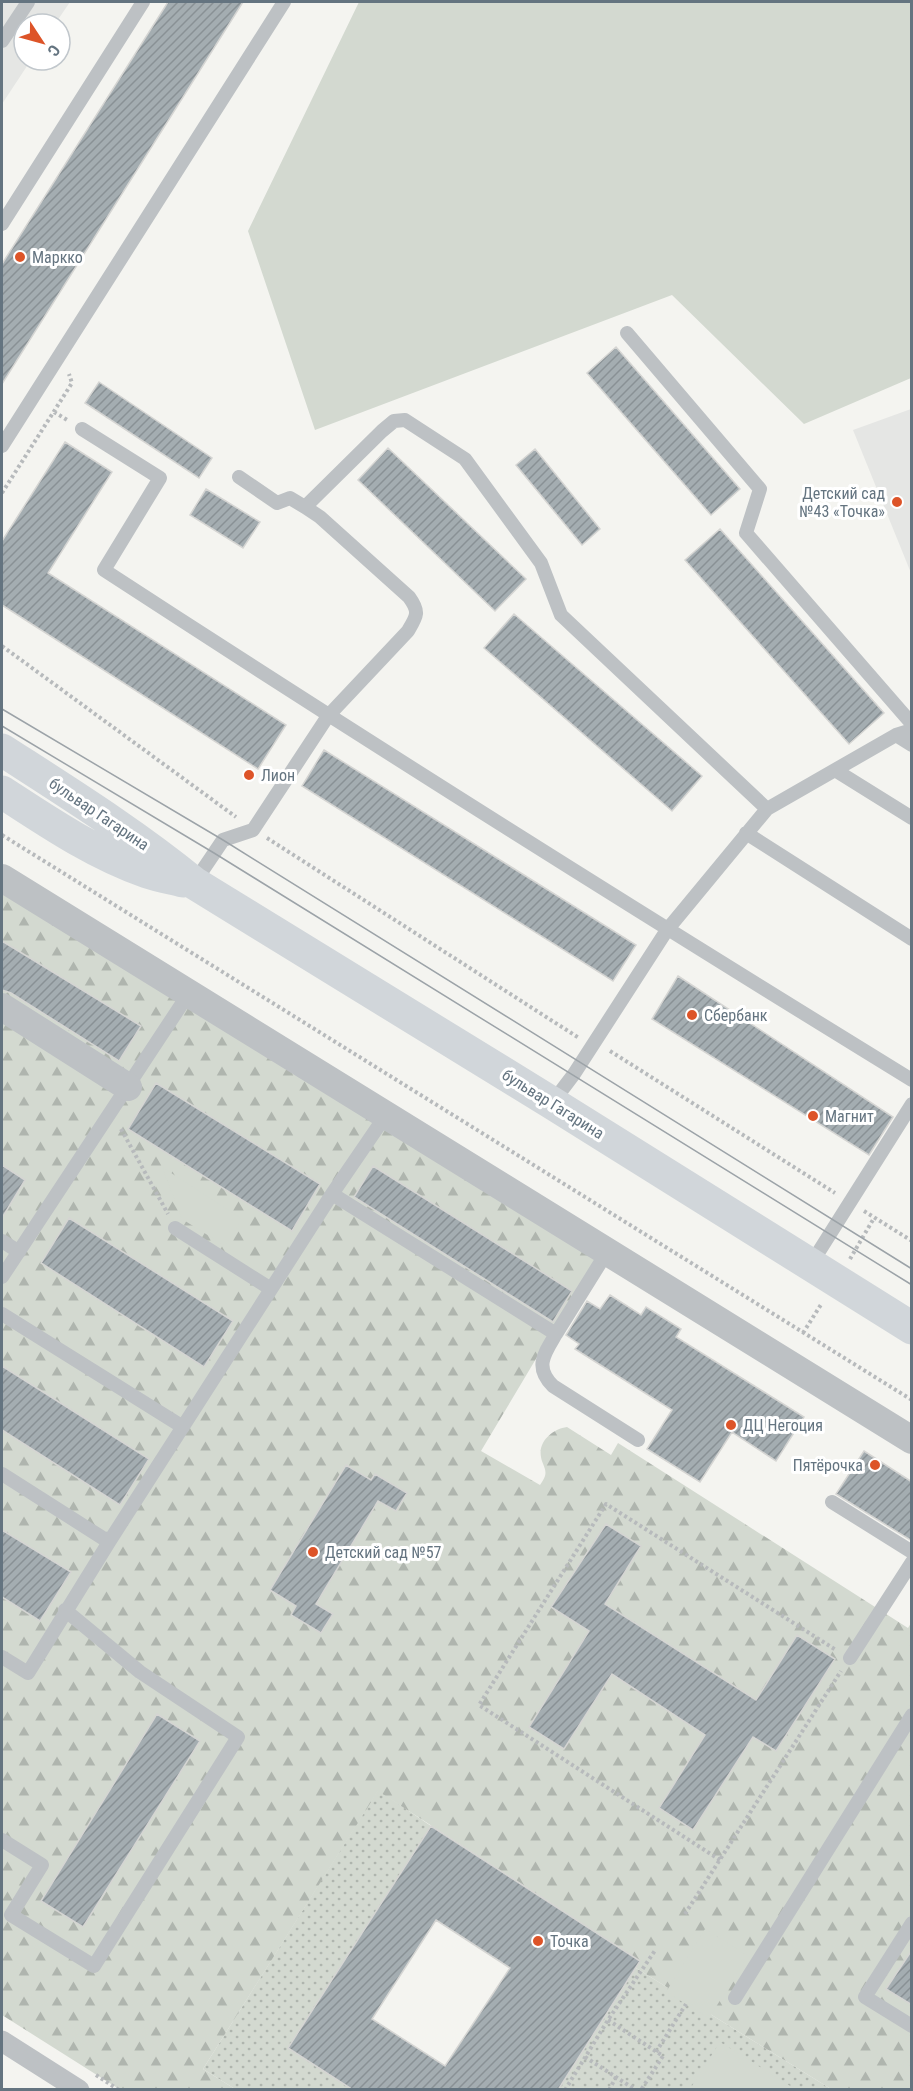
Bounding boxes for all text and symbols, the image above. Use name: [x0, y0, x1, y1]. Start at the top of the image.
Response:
north arrow: [12, 12, 72, 72]
text: С: [43, 41, 64, 60]
place label: Маркко: [32, 248, 83, 267]
marker: Маркко: [13, 250, 27, 264]
place label: Детский сад №43 «Точка»: [799, 484, 885, 521]
marker: Детский сад №43 «Точка»: [890, 495, 904, 509]
place label: Лион: [261, 766, 295, 785]
marker: Лион: [242, 768, 256, 782]
street label: бульвар Гагарина: [45, 774, 153, 854]
place label: Сбербанк: [704, 1006, 768, 1025]
marker: Сбербанк: [685, 1008, 699, 1022]
street label: бульвар Гагарина: [499, 1065, 607, 1143]
place label: Магнит: [825, 1107, 874, 1126]
marker: Магнит: [806, 1109, 820, 1123]
place label: ДЦ Негоция: [743, 1416, 823, 1435]
marker: ДЦ Негоция: [724, 1418, 738, 1432]
place label: Пятёрочка: [793, 1456, 863, 1475]
marker: Пятёрочка: [868, 1458, 882, 1472]
place label: Детский сад №57: [325, 1543, 442, 1562]
marker: Детский сад №57: [306, 1545, 320, 1559]
place label: Точка: [550, 1932, 589, 1951]
marker: Точка: [531, 1934, 545, 1948]

